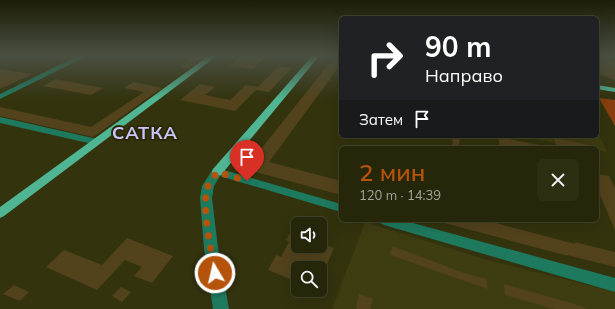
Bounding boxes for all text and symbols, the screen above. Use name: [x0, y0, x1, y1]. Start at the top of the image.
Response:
text: 90 m: [425, 29, 491, 64]
icon: right: [359, 32, 411, 84]
text: Направо: [425, 64, 503, 87]
icon: arrive: [411, 108, 433, 130]
text: Затем: [359, 110, 403, 129]
district label: САТКА: [112, 121, 178, 144]
pin: [230, 140, 264, 181]
icon: arrive: [236, 146, 258, 168]
text: 2 мин: [359, 157, 425, 187]
button: close: [537, 159, 579, 201]
text: 120 m · 14:39: [359, 187, 441, 203]
map controls: [291, 217, 327, 297]
button: sound: [291, 217, 327, 253]
position arrow: [194, 252, 236, 294]
button: search: [291, 261, 327, 297]

